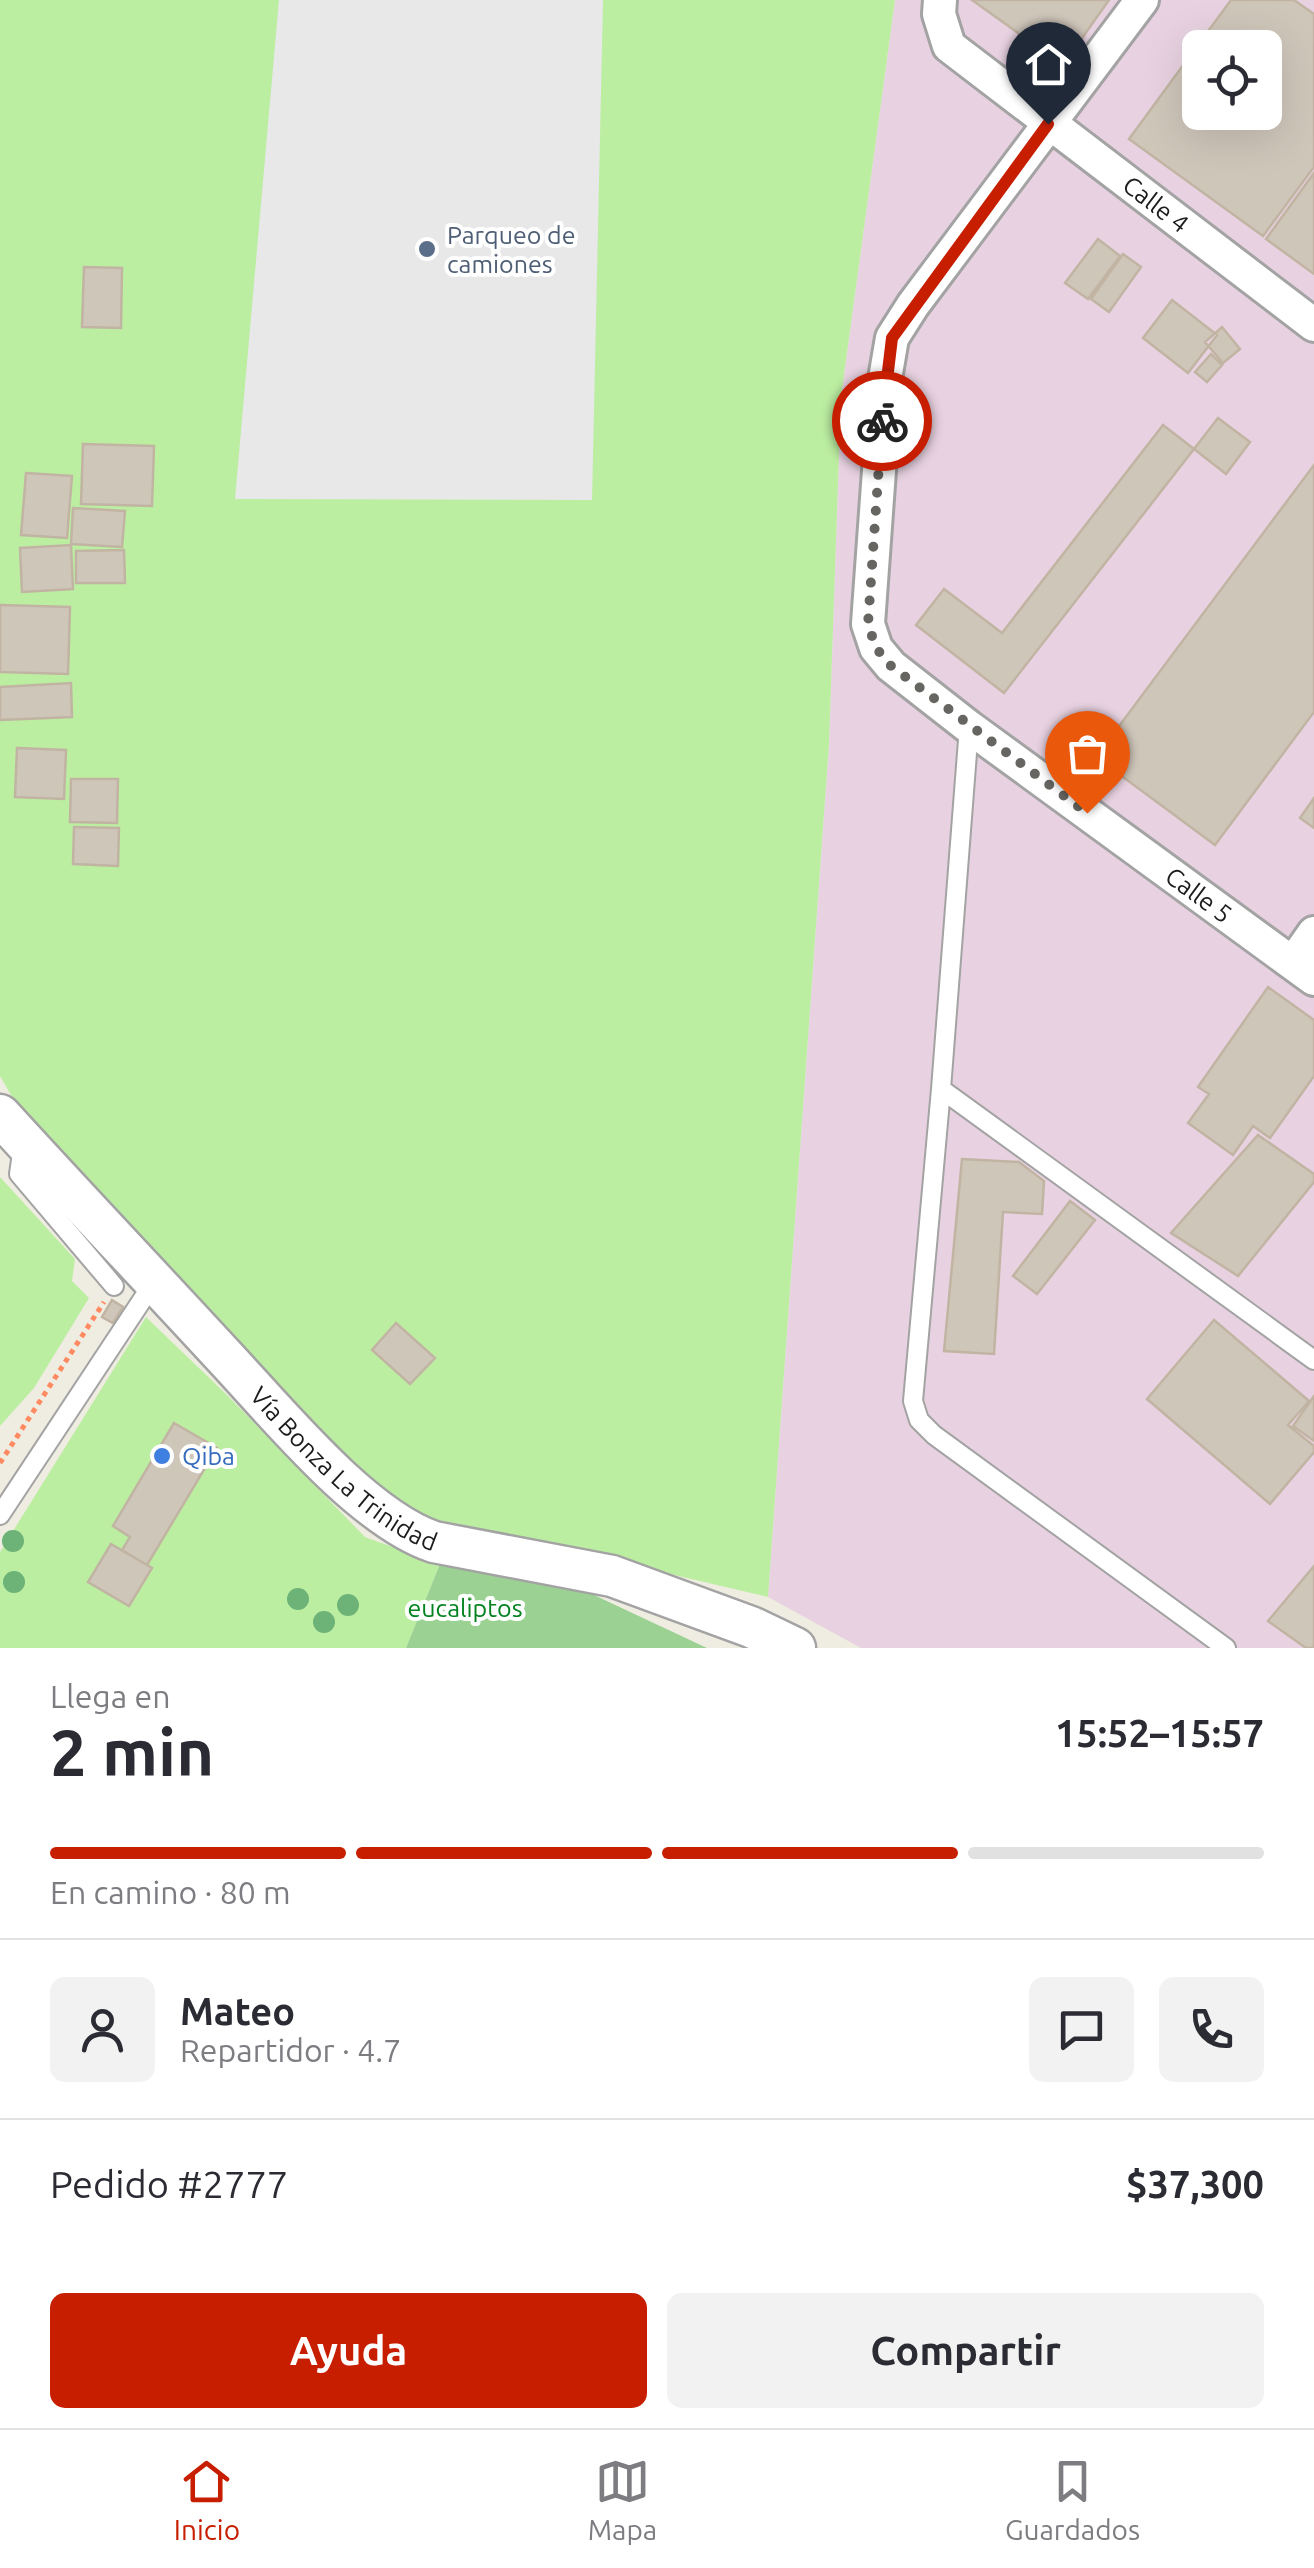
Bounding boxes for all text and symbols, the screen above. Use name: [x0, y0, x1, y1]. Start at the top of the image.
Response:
pin: [1006, 22, 1091, 125]
map controls: [1182, 30, 1282, 130]
button: locate: [1182, 30, 1282, 130]
icon: home: [1021, 37, 1076, 92]
street label: Calle 4: [1118, 170, 1194, 238]
place label: Parqueo de camiones: [447, 221, 576, 278]
marker: Parqueo de camiones: [416, 238, 438, 260]
courier: [832, 371, 932, 471]
icon: bike: [855, 394, 910, 449]
pin: [1045, 711, 1130, 814]
icon: bag: [1060, 726, 1115, 781]
street label: Calle 5: [1160, 861, 1237, 928]
street label: Vía Bonza La Trinidad: [245, 1381, 441, 1556]
place label: Qiba: [182, 1442, 235, 1470]
marker: Qiba: [151, 1445, 173, 1467]
park label: eucaliptos: [408, 1594, 522, 1622]
text: Llega en: [50, 1678, 170, 1714]
text: 15:52–15:57: [1055, 1712, 1264, 1754]
text: 2 min: [50, 1715, 214, 1788]
text: En camino · 80 m: [50, 1874, 291, 1910]
button: person: [50, 1977, 155, 2082]
button: chat: [1029, 1977, 1134, 2082]
button: phone: [1159, 1977, 1264, 2082]
text: Mateo: [180, 1990, 295, 2032]
text: Repartidor · 4.7: [180, 2032, 401, 2068]
text: Pedido #2777: [50, 2163, 288, 2205]
text: $37,300: [1126, 2163, 1264, 2205]
button: Ayuda: [50, 2293, 647, 2408]
button: Compartir: [667, 2293, 1264, 2408]
tab: Inicio: [174, 2454, 240, 2545]
tab: Mapa: [588, 2454, 657, 2545]
tab: Guardados: [1005, 2454, 1140, 2545]

